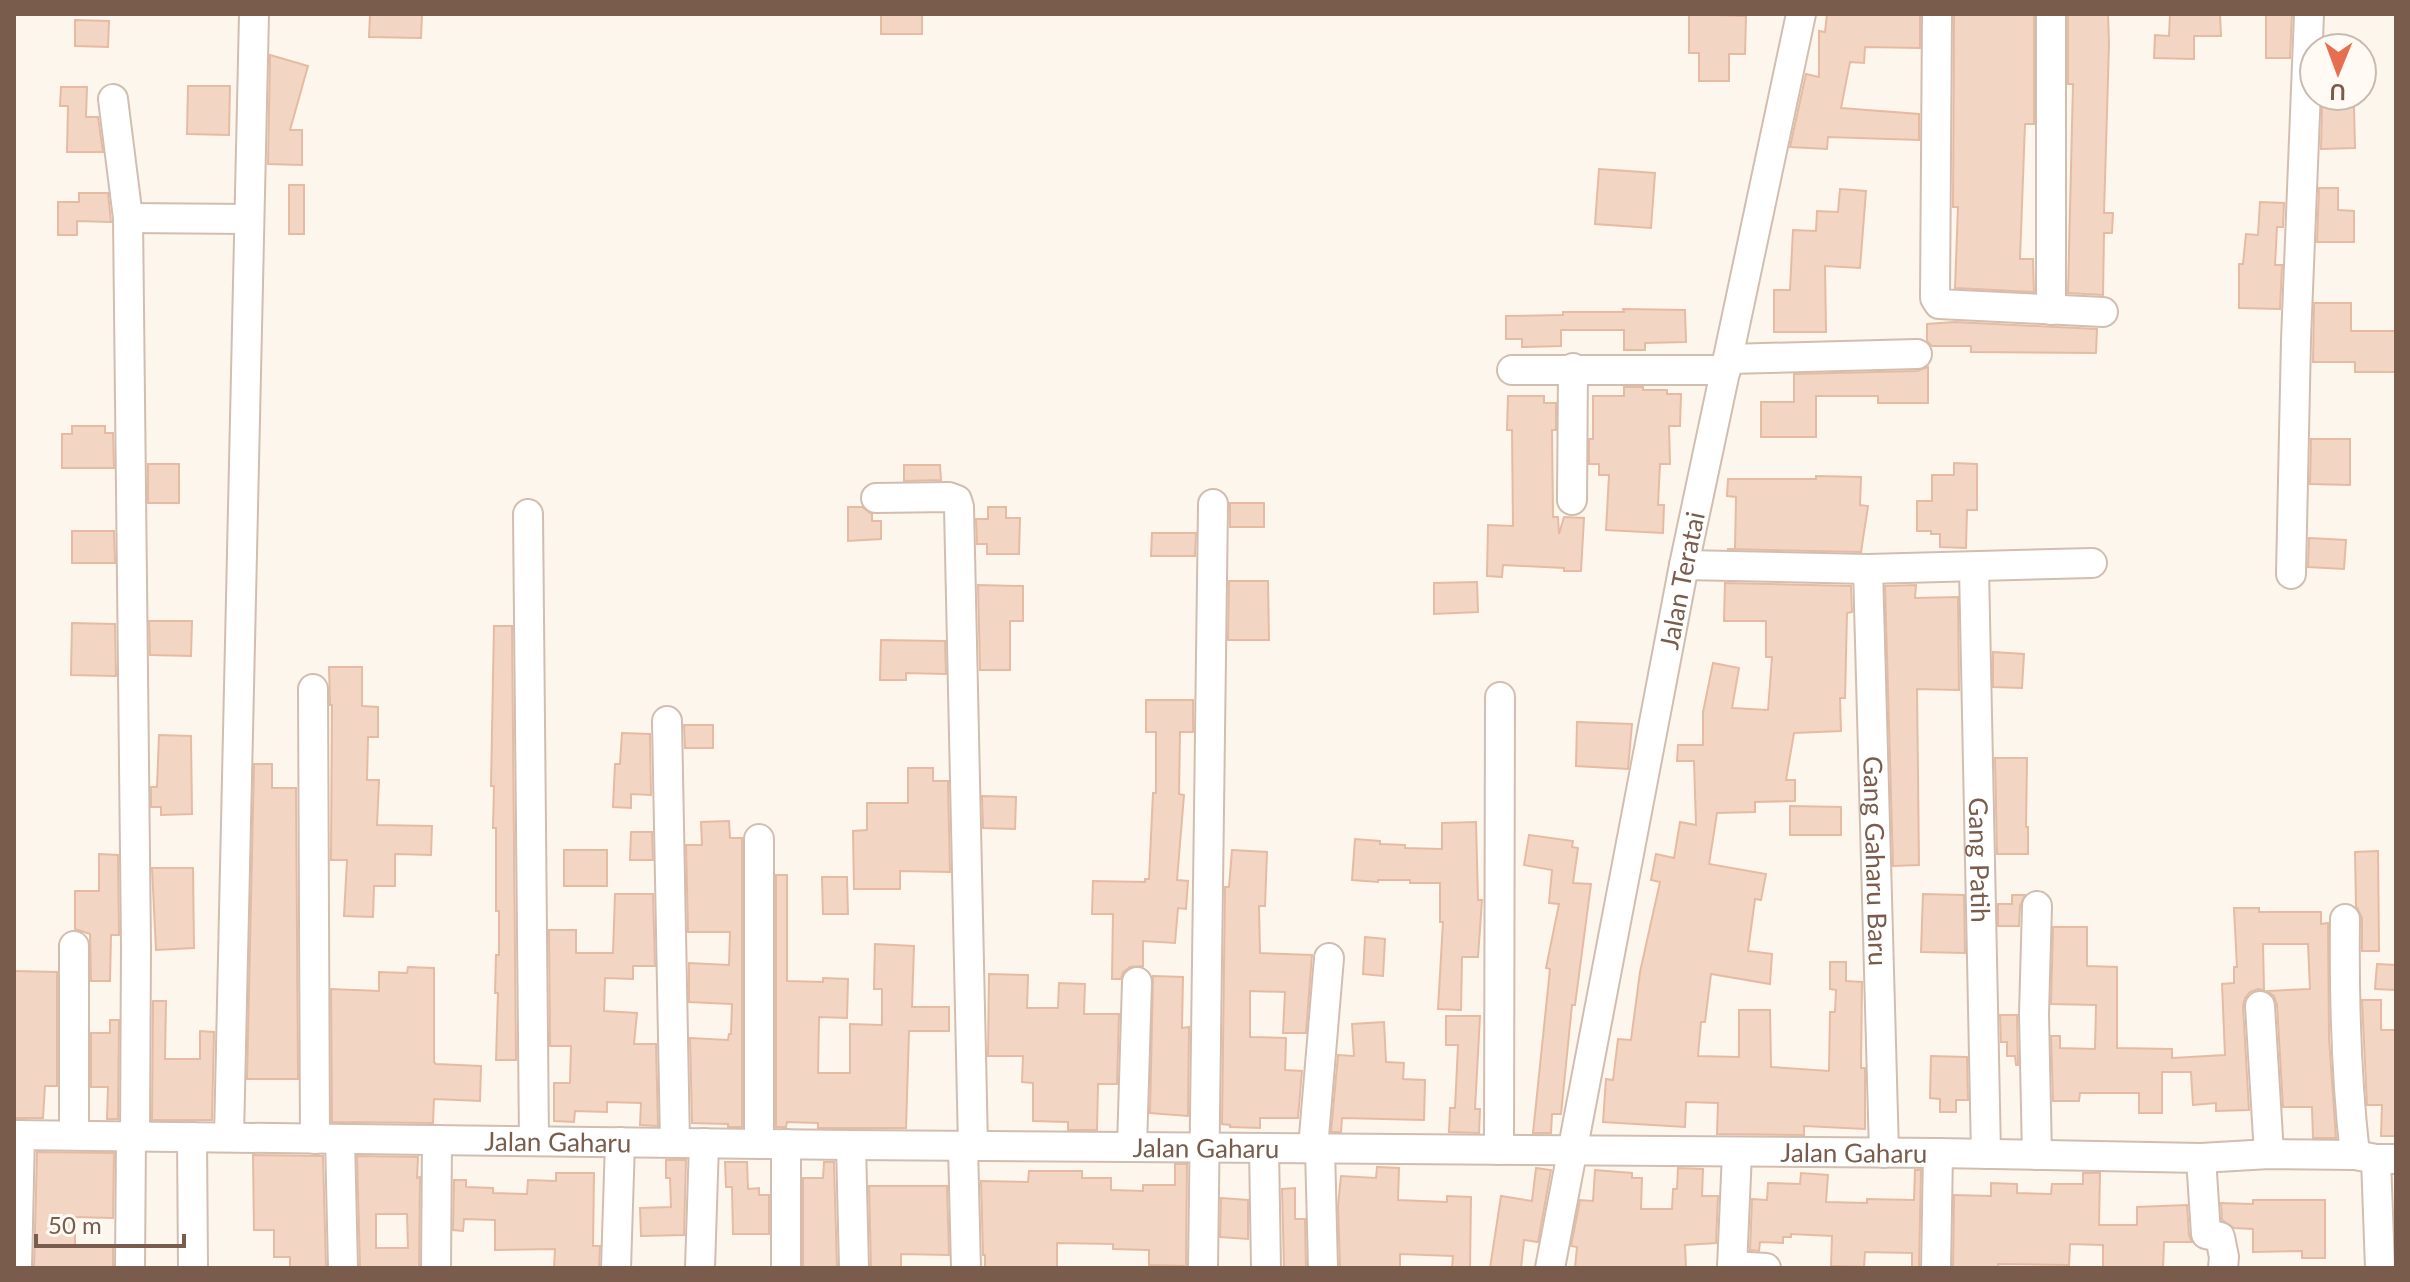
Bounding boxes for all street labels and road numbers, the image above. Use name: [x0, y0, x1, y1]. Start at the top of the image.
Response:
street label: Jalan Teratai: [1652, 509, 1711, 652]
street label: Gang Gaharu Baru: [1857, 755, 1895, 966]
street label: Gang Patih: [1963, 797, 1997, 923]
street label: Jalan Gaharu: [484, 1125, 632, 1158]
street label: Jalan Gaharu: [1132, 1131, 1280, 1164]
street label: Jalan Gaharu: [1780, 1136, 1927, 1169]

